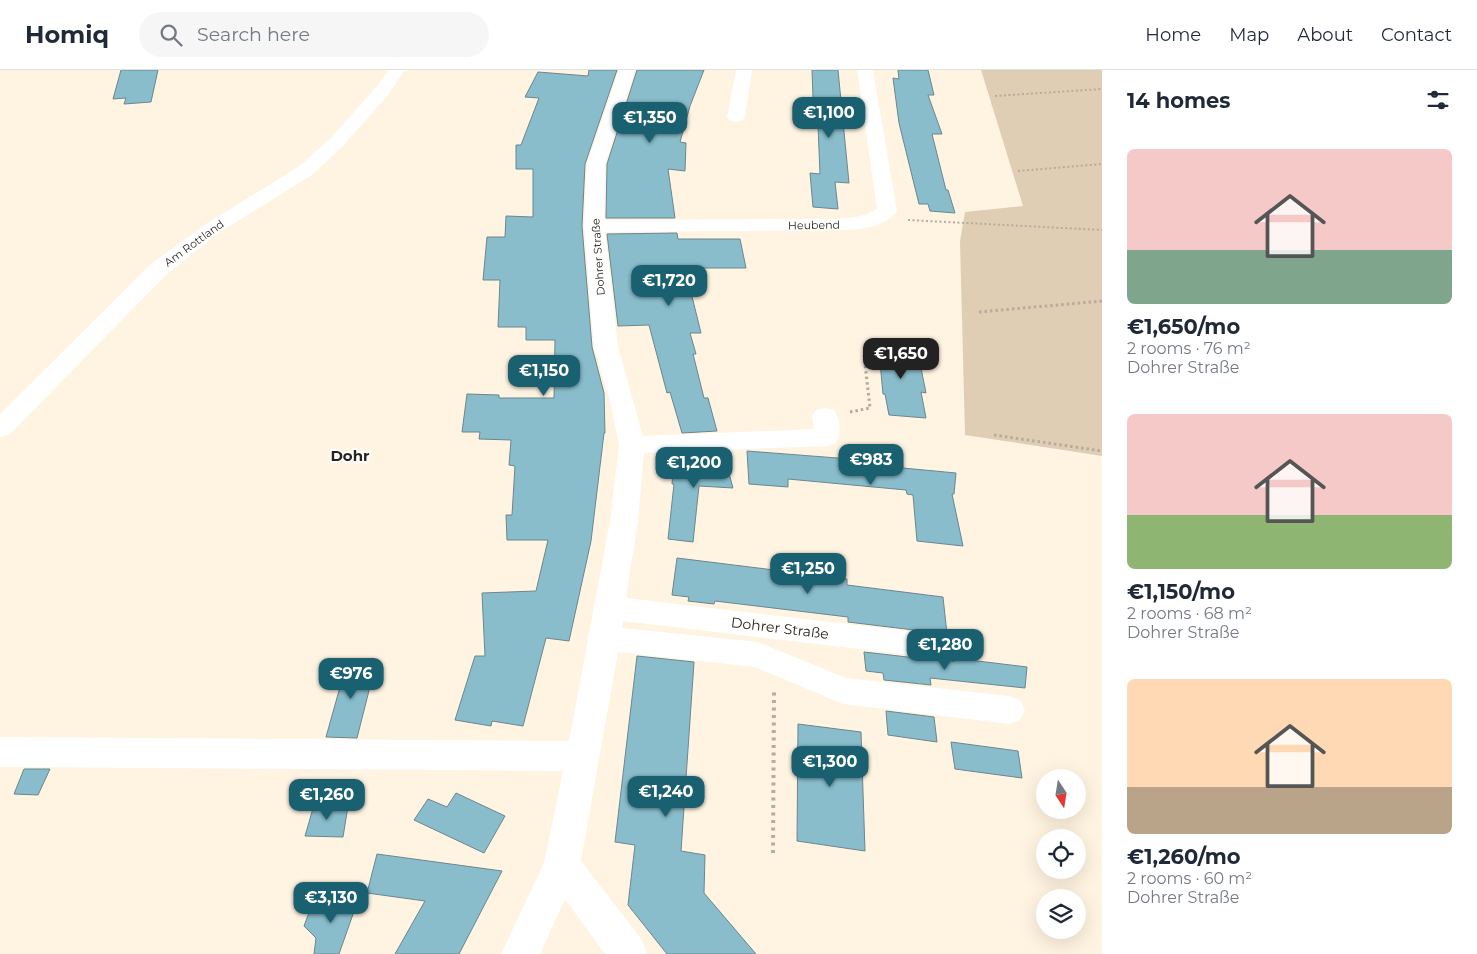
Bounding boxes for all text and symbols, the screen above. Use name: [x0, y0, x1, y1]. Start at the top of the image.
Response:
search box: [139, 12, 489, 57]
text: Homiq: [25, 20, 109, 49]
icon: search: [157, 21, 185, 49]
text: Search here: [197, 23, 310, 46]
text: Home: [1145, 24, 1201, 46]
text: Map: [1229, 24, 1269, 46]
text: About: [1297, 24, 1353, 46]
text: Contact: [1381, 24, 1452, 46]
icon: filters: [1424, 86, 1452, 114]
text: 14 homes: [1127, 88, 1231, 113]
pin: €1,100: [788, 97, 870, 139]
pin: €1,350: [609, 102, 691, 144]
text: €1,100: [803, 103, 855, 122]
text: €1,350: [623, 108, 677, 127]
icon: home: [1245, 181, 1335, 271]
street label: Am Rottland: [161, 217, 227, 269]
street label: Dohrer Straße: [588, 218, 608, 296]
street label: Heubend: [788, 218, 840, 232]
pin: €1,720: [628, 264, 710, 307]
text: €1,720: [642, 271, 696, 290]
text: €1,650/mo: [1127, 314, 1240, 339]
pin: €1,650: [860, 338, 942, 380]
text: 2 rooms · 76 m²: [1127, 339, 1251, 358]
text: €1,650: [874, 344, 928, 363]
pin: €1,150: [503, 354, 585, 397]
text: Dohrer Straße: [1127, 358, 1239, 377]
text: €1,150: [519, 361, 569, 380]
pin: €983: [841, 444, 901, 486]
district label: Dohr: [330, 446, 370, 465]
pin: €1,200: [653, 446, 735, 489]
icon: home: [1245, 446, 1335, 536]
text: €983: [849, 450, 893, 469]
text: €1,200: [667, 453, 721, 472]
pin: €1,250: [767, 552, 849, 595]
text: €1,250: [781, 559, 835, 578]
text: €1,150/mo: [1127, 579, 1235, 604]
text: 2 rooms · 68 m²: [1127, 604, 1252, 623]
street label: Dohrer Straße: [730, 613, 830, 643]
text: Dohrer Straße: [1127, 623, 1239, 642]
pin: €1,280: [904, 628, 986, 671]
text: €1,280: [918, 635, 972, 654]
pin: €976: [321, 658, 381, 700]
text: €976: [330, 664, 372, 683]
icon: home: [1245, 711, 1335, 801]
pin: €1,300: [789, 746, 871, 788]
text: €1,300: [803, 752, 857, 771]
north arrow: [1036, 769, 1086, 819]
map controls: [1036, 769, 1086, 939]
pin: €1,240: [625, 776, 707, 818]
pin: €1,260: [286, 778, 368, 821]
text: €1,240: [639, 782, 693, 801]
text: €1,260: [300, 785, 354, 804]
button: locate: [1036, 829, 1086, 879]
text: €1,260/mo: [1127, 844, 1241, 869]
text: 2 rooms · 60 m²: [1127, 869, 1252, 888]
pin: €3,130: [290, 882, 372, 924]
text: €3,130: [305, 888, 358, 907]
text: Dohrer Straße: [1127, 888, 1239, 907]
button: layers: [1036, 889, 1086, 939]

